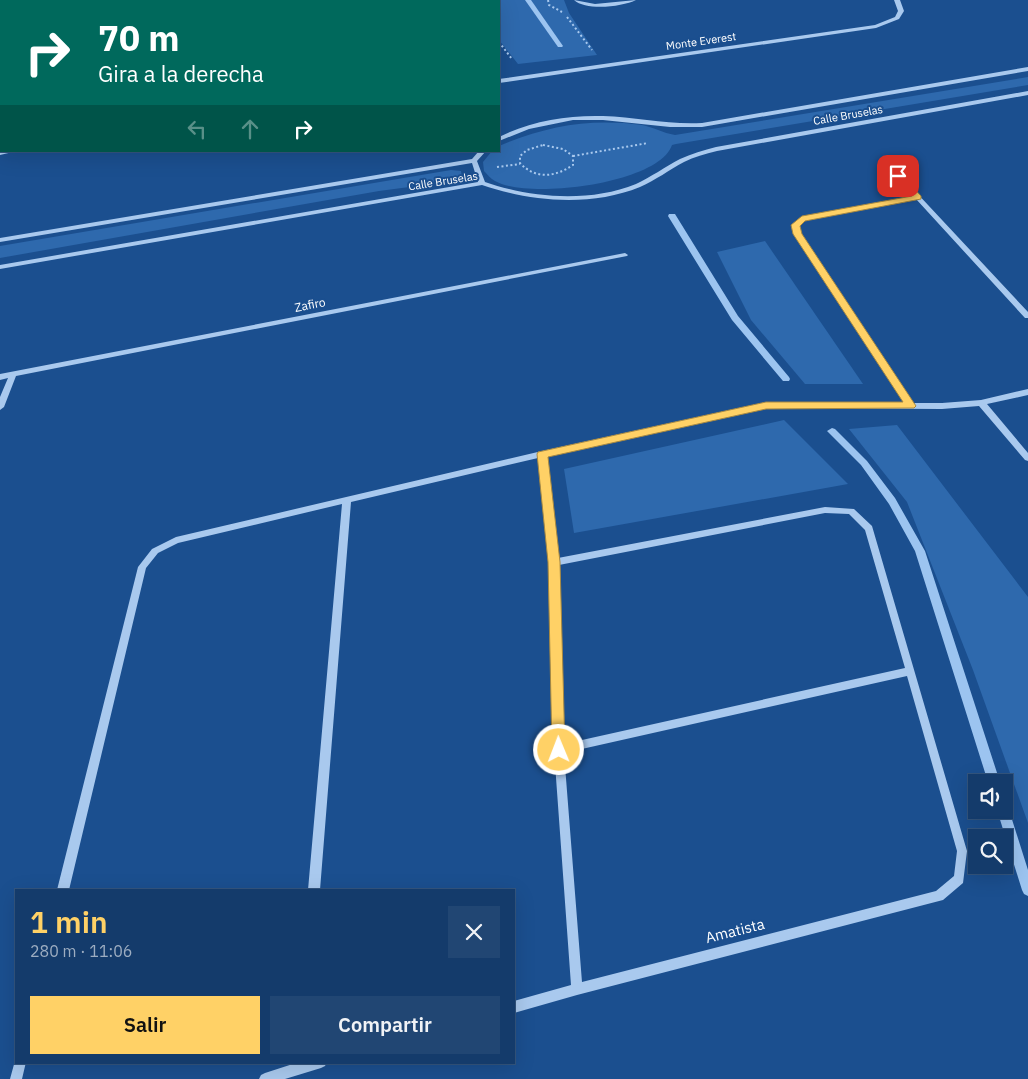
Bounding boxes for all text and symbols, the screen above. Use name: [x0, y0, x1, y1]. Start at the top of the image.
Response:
text: 70 m: [98, 15, 180, 61]
icon: right: [15, 20, 80, 85]
street label: Monte Everest: [665, 29, 737, 53]
text: Gira a la derecha: [98, 59, 264, 88]
street label: Calle Bruselas: [812, 102, 884, 128]
icon: left: [183, 115, 211, 143]
icon: ahead: [236, 115, 264, 143]
icon: right: [289, 115, 317, 143]
pin: [877, 155, 919, 197]
icon: arrive: [884, 162, 912, 190]
street label: Calle Bruselas: [407, 169, 479, 193]
street label: Zafiro: [293, 294, 327, 315]
position arrow: [532, 723, 584, 775]
map controls: [968, 774, 1013, 874]
button: sound: [968, 774, 1013, 819]
button: search: [968, 829, 1013, 874]
text: 1 min: [30, 902, 108, 941]
button: close: [448, 906, 500, 958]
street label: Amatista: [703, 914, 766, 947]
text: 280 m · 11:06: [30, 941, 132, 961]
button: Salir: [30, 996, 260, 1054]
button: Compartir: [270, 996, 500, 1054]

